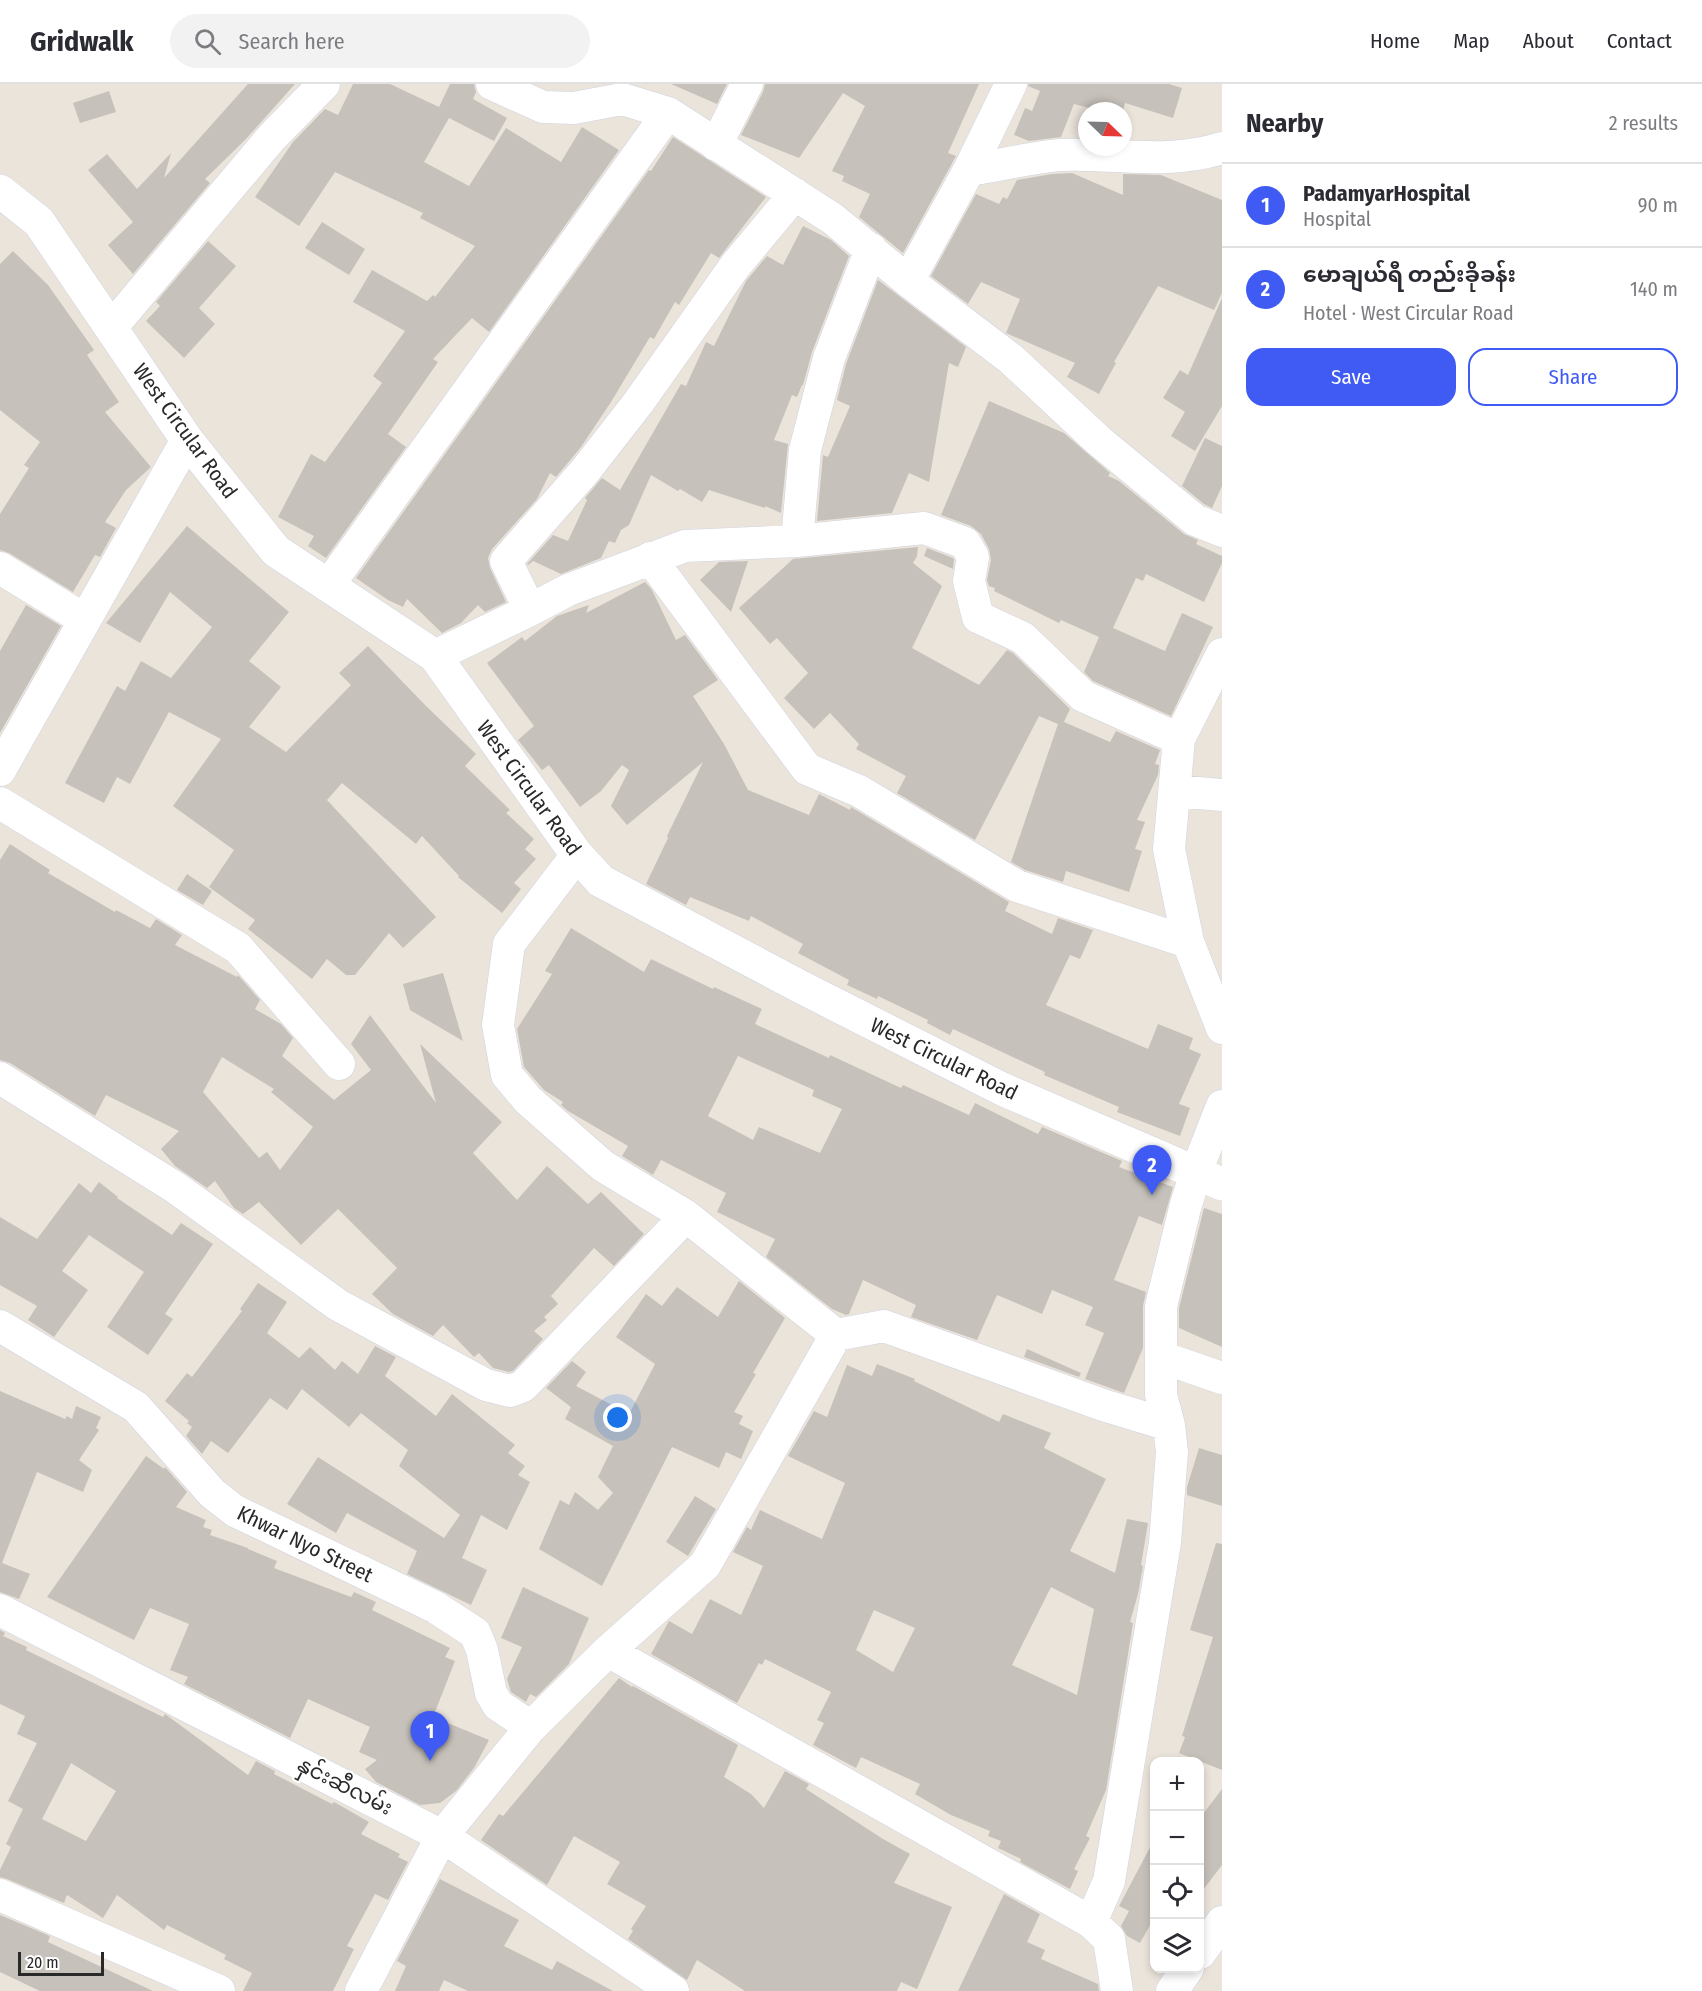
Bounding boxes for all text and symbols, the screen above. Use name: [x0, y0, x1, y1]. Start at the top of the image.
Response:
search box: [170, 14, 590, 68]
text: Gridwalk: [30, 25, 134, 58]
icon: search: [191, 25, 224, 58]
text: Search here: [239, 28, 345, 55]
text: Home: [1370, 28, 1420, 54]
text: Map: [1453, 28, 1490, 54]
text: About: [1523, 28, 1574, 54]
text: Contact: [1607, 28, 1672, 54]
north arrow: [1078, 102, 1132, 156]
text: Nearby: [1246, 108, 1323, 139]
text: 2 results: [1609, 111, 1678, 135]
text: PadamyarHospital: [1303, 180, 1470, 207]
text: 1: [1261, 193, 1270, 217]
text: 90 m: [1638, 193, 1678, 217]
text: Hospital: [1303, 207, 1371, 231]
text: မောချယ်ရီ တည်းခိုခန်း: [1303, 261, 1516, 288]
text: 2: [1261, 277, 1270, 301]
text: 140 m: [1630, 277, 1678, 301]
text: Hotel · West Circular Road: [1303, 301, 1514, 325]
button: Save: [1246, 348, 1456, 406]
button: Share: [1468, 348, 1678, 406]
street label: West Circular Road: [127, 358, 243, 504]
street label: West Circular Road: [471, 715, 587, 861]
street label: West Circular Road: [866, 1012, 1022, 1106]
pin: 2: [1132, 1146, 1172, 1195]
your location: [603, 1403, 632, 1432]
street label: Khwar Nyo Street: [233, 1500, 377, 1588]
pin: 1: [410, 1712, 450, 1761]
street label: နှင်းဆီလမ်း: [291, 1748, 398, 1825]
map controls: [1150, 1757, 1204, 1973]
button: +: [1150, 1757, 1204, 1811]
button: −: [1150, 1811, 1204, 1865]
button: locate: [1150, 1865, 1204, 1919]
button: layers: [1150, 1919, 1204, 1973]
scale bar: [18, 1949, 104, 1976]
text: 20 m: [27, 1953, 58, 1972]

